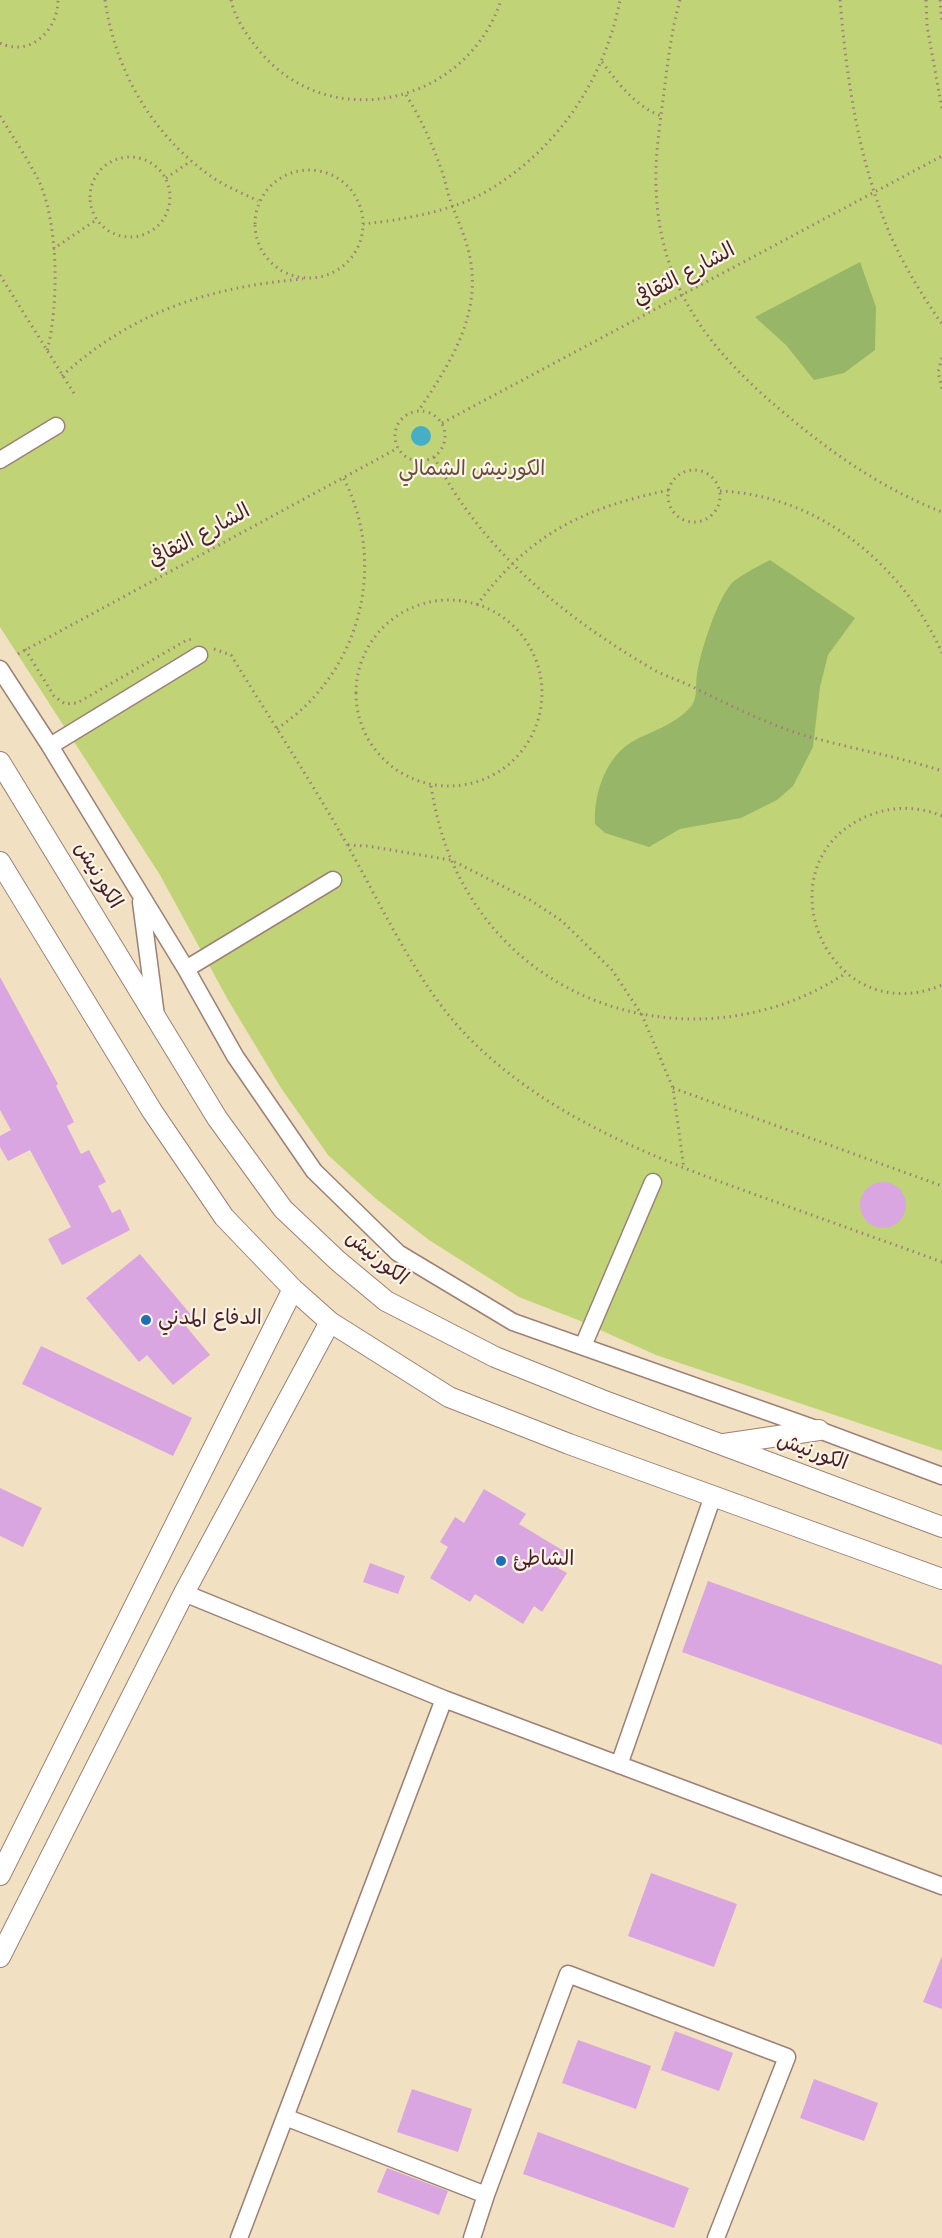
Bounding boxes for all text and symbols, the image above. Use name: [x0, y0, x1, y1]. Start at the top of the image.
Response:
street label: الشارع الثقافي: [630, 239, 740, 313]
park label: الكورنيش الشمالي: [399, 458, 545, 484]
street label: الشارع الثقافي: [145, 500, 255, 574]
street label: الكورنيش: [67, 838, 127, 914]
street label: الكورنيش: [339, 1226, 413, 1292]
place label: الدفاع المدني: [158, 1307, 262, 1333]
marker: الدفاع المدني: [139, 1313, 153, 1327]
street label: الكورنيش: [773, 1429, 851, 1477]
place label: الشاطئ: [513, 1548, 574, 1574]
marker: الشاطئ: [494, 1554, 508, 1568]

